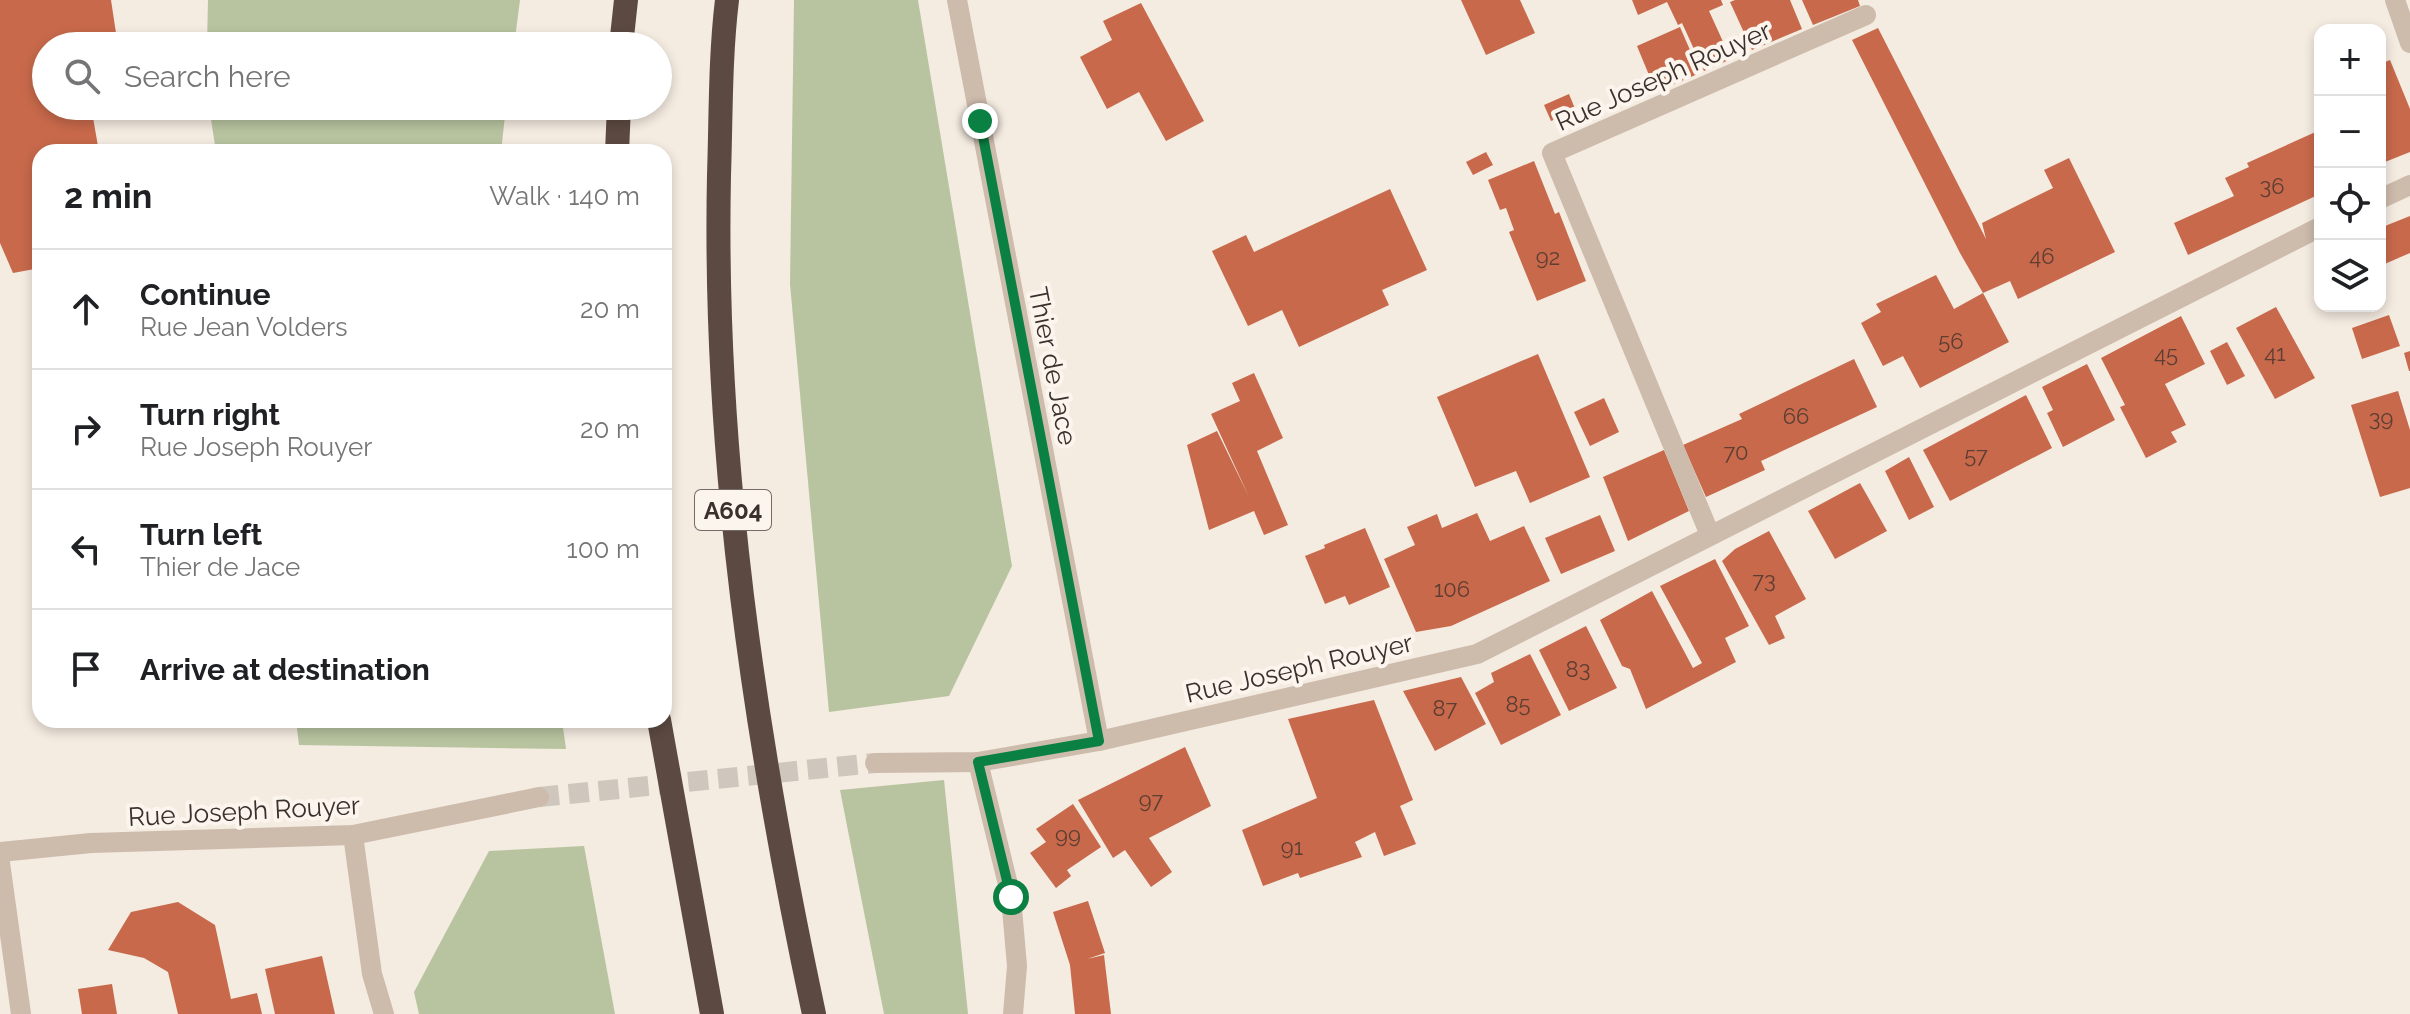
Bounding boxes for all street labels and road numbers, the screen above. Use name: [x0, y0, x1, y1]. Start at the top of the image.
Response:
street label: Rue Joseph Rouyer: [1551, 15, 1775, 137]
street label: Thier de Jace: [1023, 284, 1083, 448]
road number: A604: [695, 490, 771, 530]
street label: Rue Joseph Rouyer: [1182, 627, 1416, 709]
street label: Rue Joseph Rouyer: [127, 790, 361, 832]

